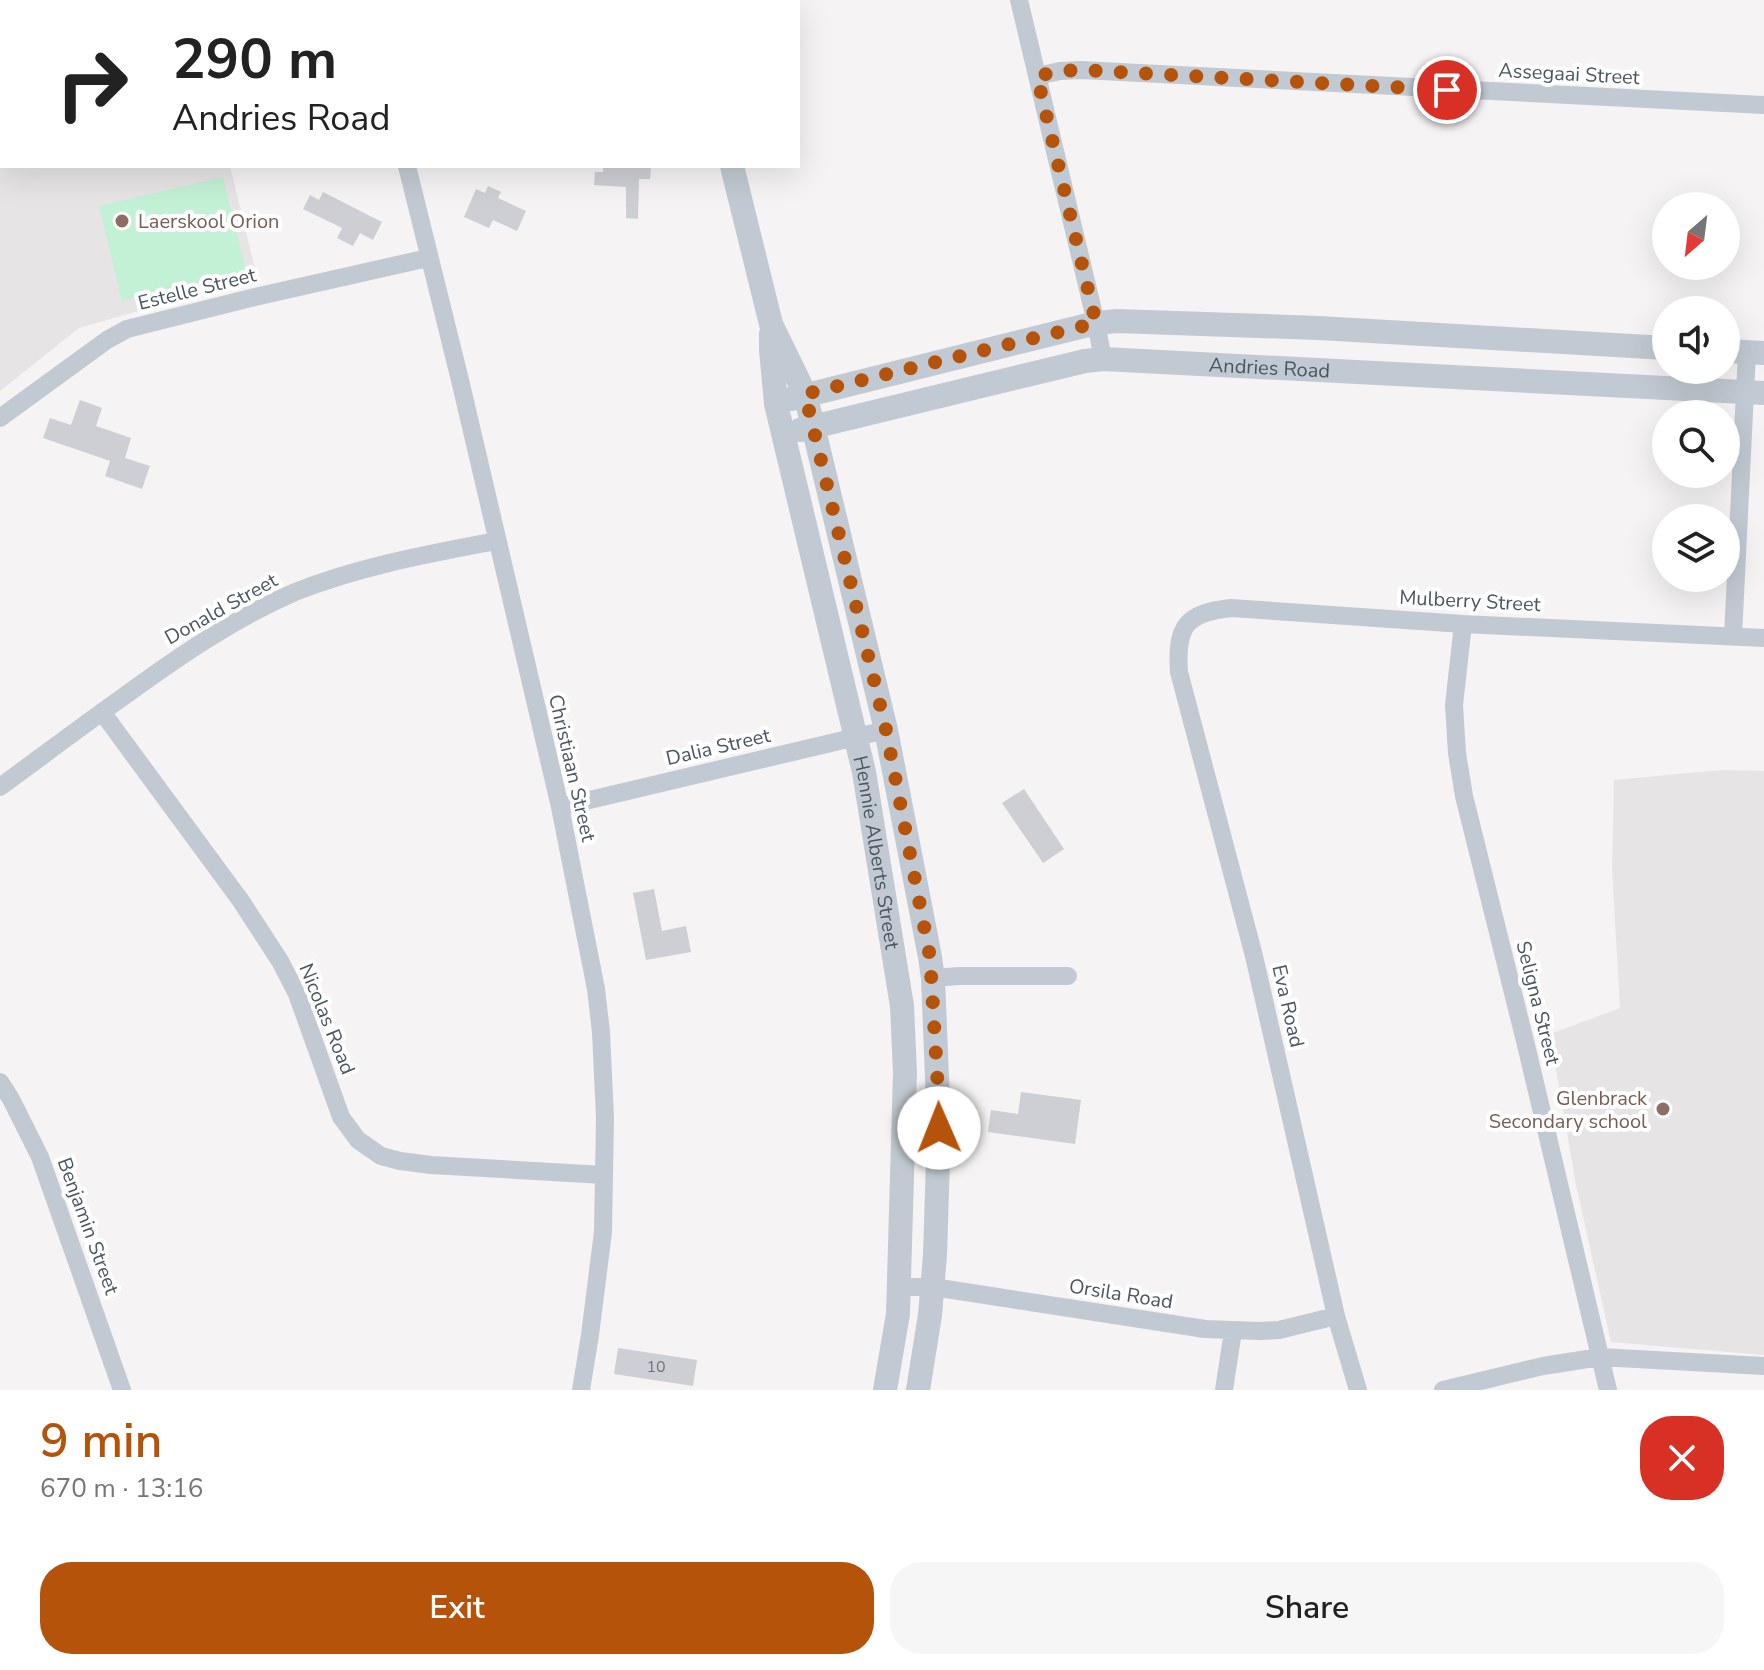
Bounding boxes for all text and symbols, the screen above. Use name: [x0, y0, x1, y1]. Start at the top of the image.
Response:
text: 290 m: [172, 21, 337, 98]
icon: right: [40, 32, 144, 136]
pin: [1413, 56, 1481, 124]
street label: Assegaai Street: [1498, 57, 1641, 91]
icon: arrive: [1425, 68, 1469, 112]
text: Andries Road: [172, 94, 390, 143]
north arrow: [1652, 192, 1740, 280]
map controls: [1652, 192, 1740, 592]
place label: Laerskool Orion: [138, 208, 279, 235]
marker: Laerskool Orion: [113, 212, 131, 230]
street label: Estelle Street: [135, 261, 260, 317]
button: sound: [1652, 296, 1740, 384]
street label: Andries Road: [1208, 351, 1331, 384]
button: search: [1652, 400, 1740, 488]
button: layers: [1652, 504, 1740, 592]
street label: Donald Street: [160, 566, 283, 651]
street label: Mulberry Street: [1399, 584, 1542, 618]
street label: Christiaan Street: [542, 692, 602, 845]
street label: Dalia Street: [663, 722, 774, 772]
street label: Hennie Alberts Street: [847, 753, 906, 952]
street label: Seligna Street: [1510, 938, 1567, 1069]
street label: Nicolas Road: [292, 959, 362, 1079]
street label: Eva Road: [1265, 962, 1311, 1050]
place label: Glenbrack Secondary school: [1489, 1085, 1648, 1135]
position arrow: [897, 1086, 981, 1170]
marker: Glenbrack Secondary school: [1654, 1100, 1672, 1118]
street label: Benjamin Street: [51, 1154, 126, 1299]
street label: Orsila Road: [1067, 1272, 1175, 1316]
house number: 10: [646, 1356, 666, 1378]
text: 9 min: [40, 1408, 162, 1474]
button: close: [1640, 1416, 1724, 1500]
text: 670 m · 13:16: [40, 1471, 203, 1506]
button: Exit: [40, 1562, 874, 1654]
button: Share: [890, 1562, 1724, 1654]

